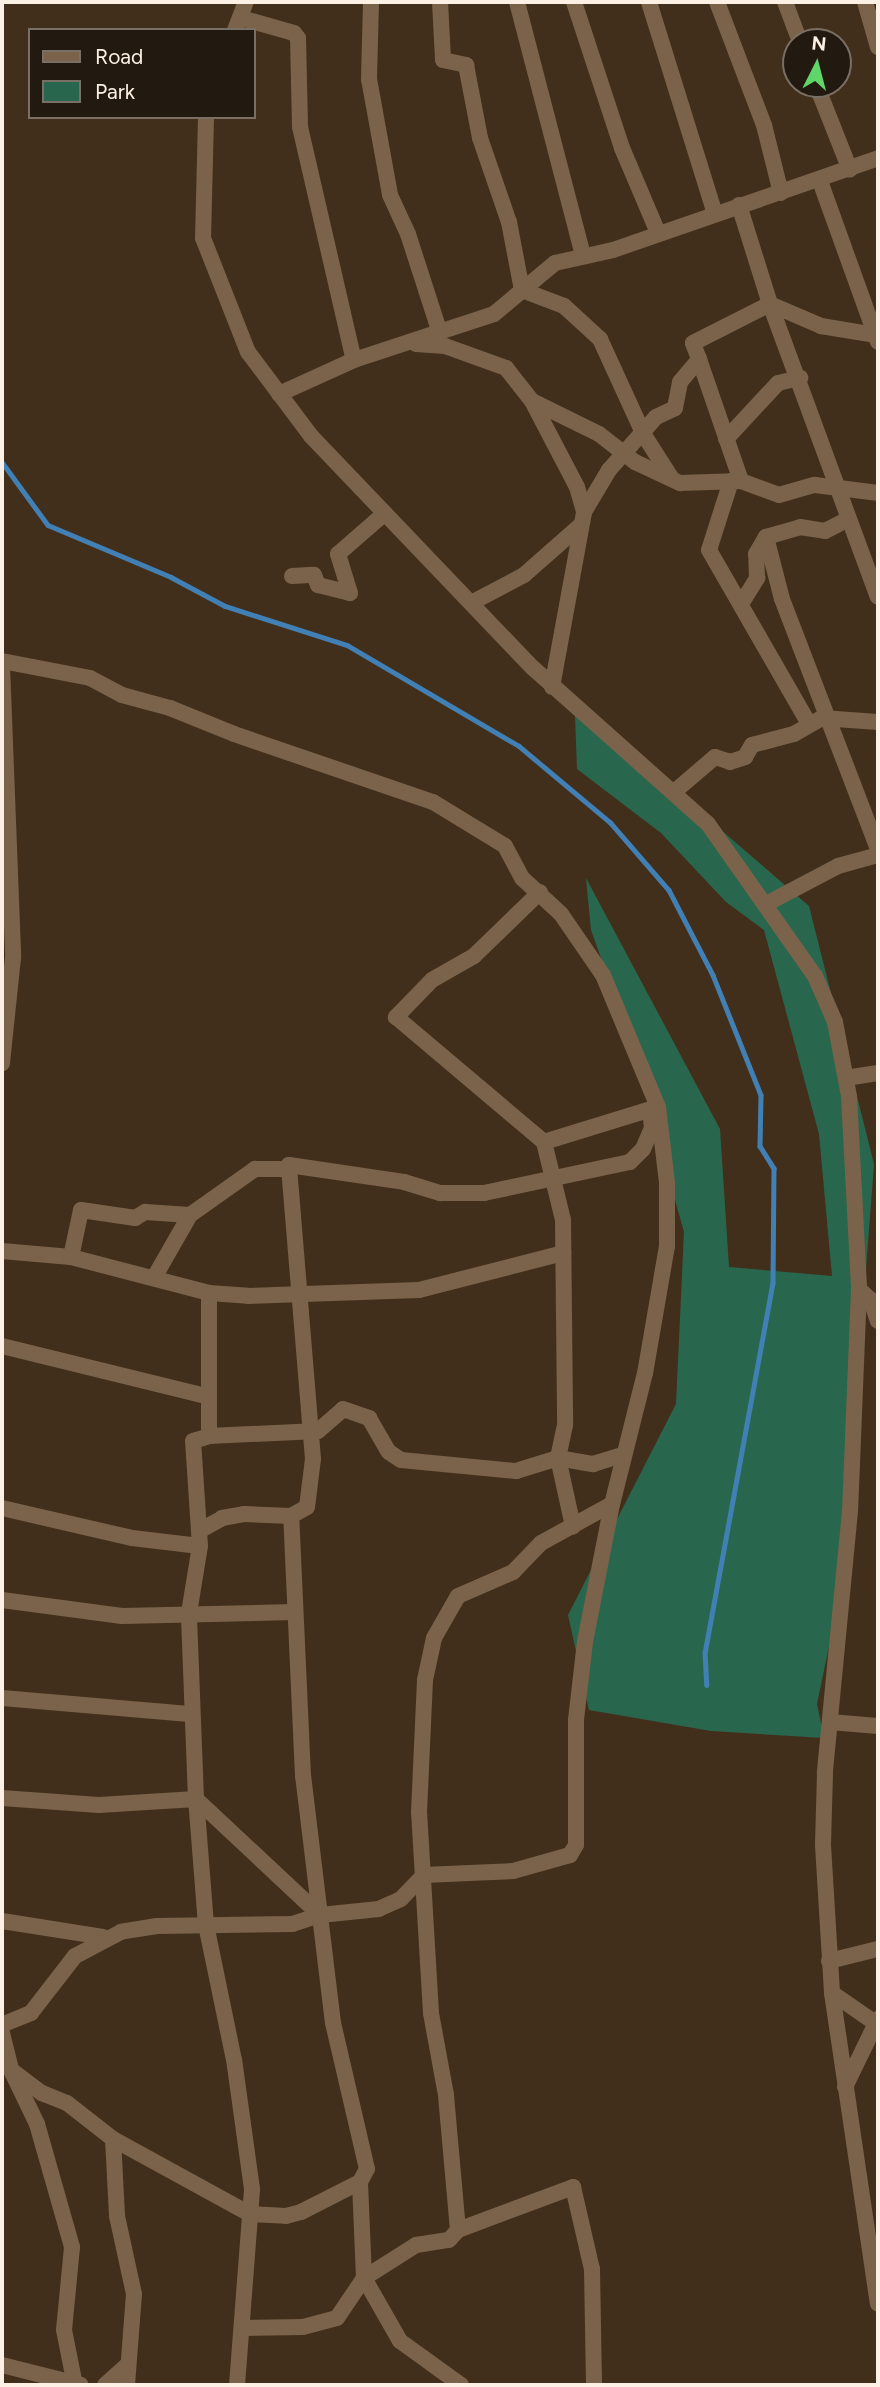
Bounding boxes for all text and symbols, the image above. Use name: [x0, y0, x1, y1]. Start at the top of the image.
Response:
legend: [28, 28, 256, 119]
north arrow: [782, 28, 852, 98]
text: N: [811, 31, 828, 56]
text: Road: [95, 44, 143, 69]
text: Park: [95, 79, 135, 104]

